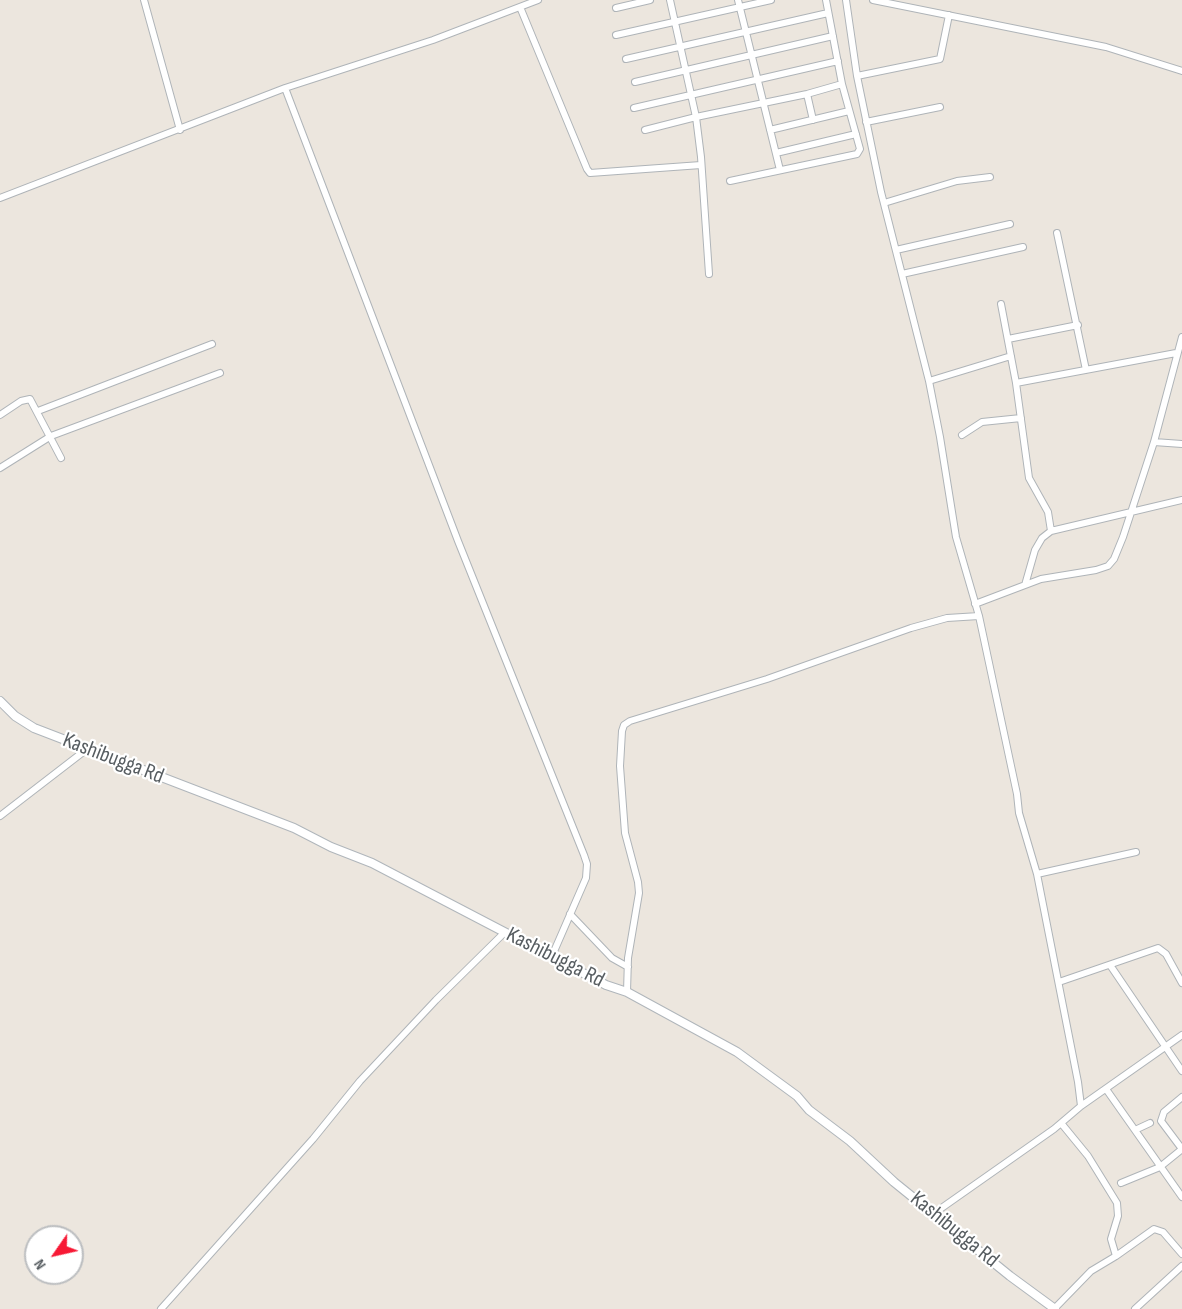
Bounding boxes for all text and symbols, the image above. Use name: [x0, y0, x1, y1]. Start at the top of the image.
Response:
street label: Kashibugga Rd: [59, 728, 167, 790]
street label: Kashibugga Rd: [502, 922, 608, 994]
street label: Kashibugga Rd: [904, 1186, 1004, 1274]
north arrow: [24, 1225, 84, 1285]
text: N: [30, 1255, 51, 1273]

